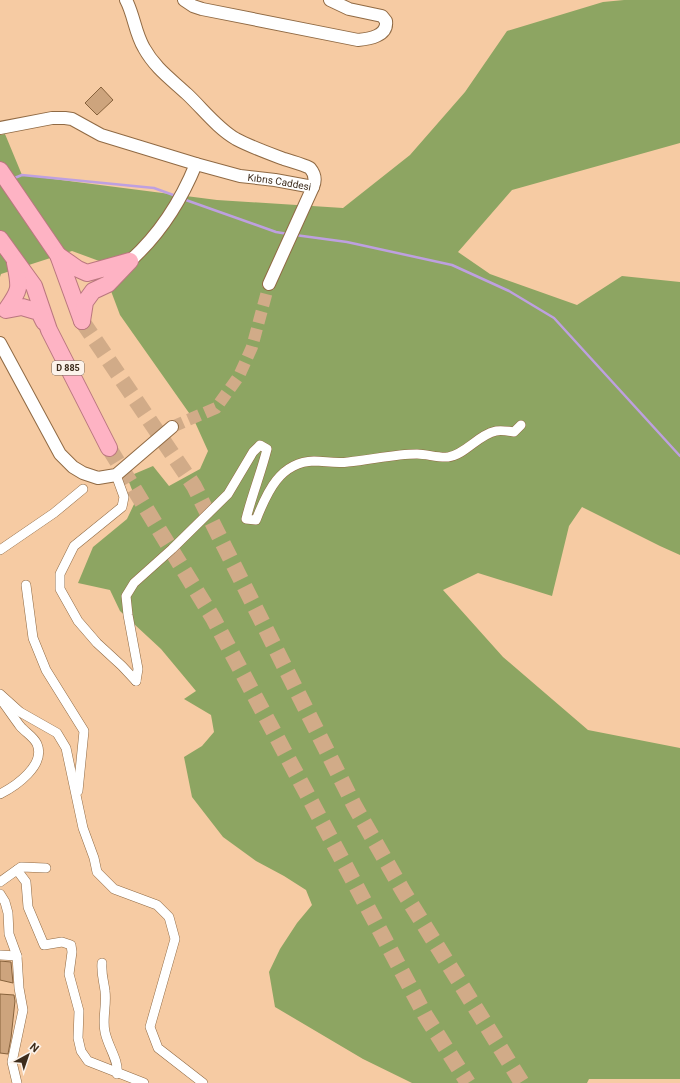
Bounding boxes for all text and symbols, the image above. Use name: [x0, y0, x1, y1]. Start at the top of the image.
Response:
street label: Kıbrıs Caddesi: [247, 172, 312, 193]
road number: D 885: [52, 361, 84, 375]
north arrow: [8, 1035, 48, 1075]
text: N: [27, 1040, 41, 1055]

